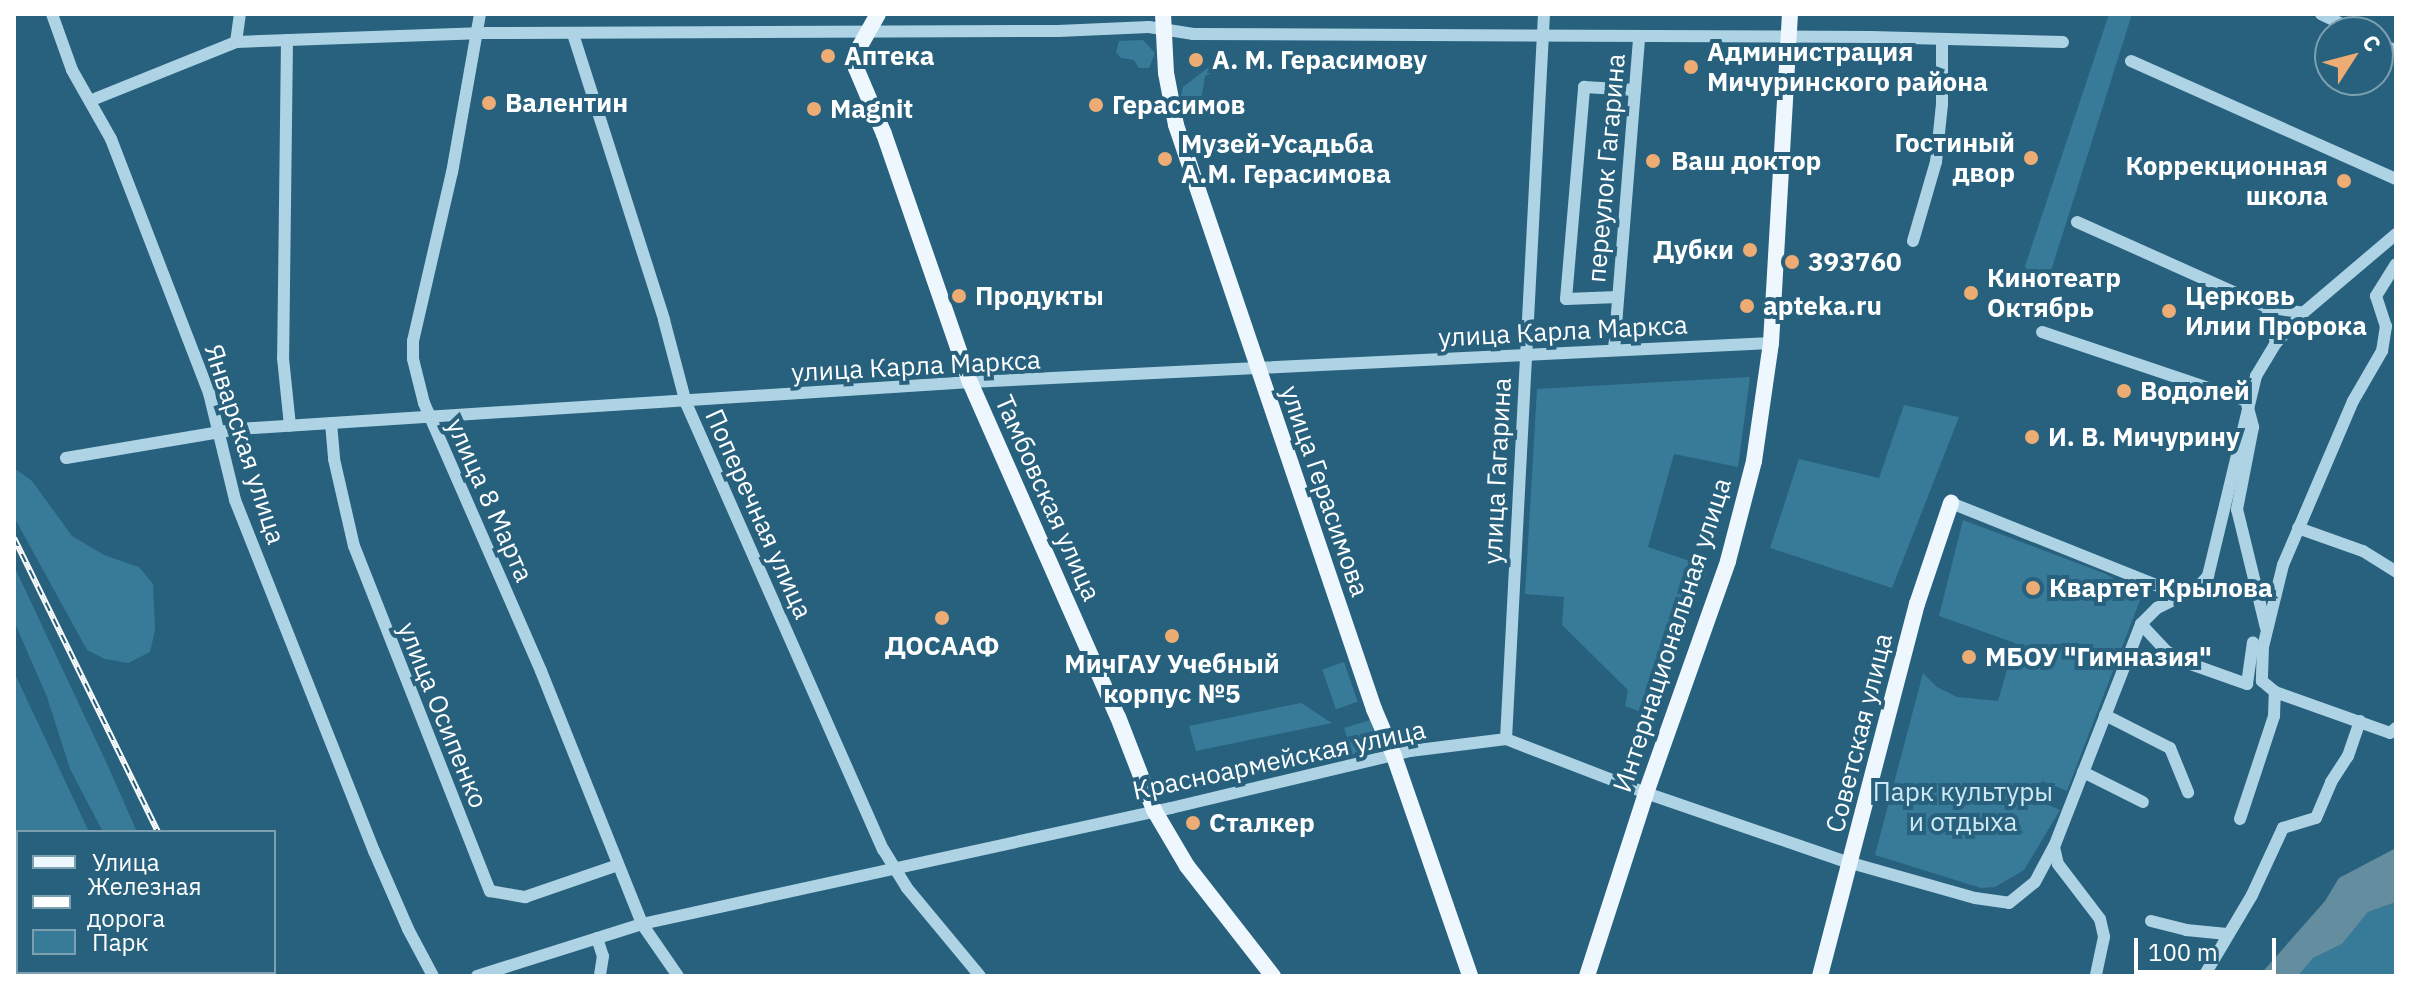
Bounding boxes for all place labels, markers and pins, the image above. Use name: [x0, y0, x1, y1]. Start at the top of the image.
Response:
place label: Администрация Мичуринского района: [1707, 36, 1988, 98]
place label: Аптека: [844, 40, 935, 72]
place label: А. М. Герасимову: [1212, 44, 1427, 76]
marker: Аптека: [819, 47, 837, 65]
marker: А. М. Герасимову: [1187, 51, 1205, 69]
marker: Администрация Мичуринского района: [1682, 58, 1700, 76]
place label: Валентин: [505, 87, 628, 119]
place label: Герасимов: [1112, 89, 1245, 121]
place label: Magnit: [830, 93, 913, 125]
marker: Валентин: [480, 94, 498, 112]
marker: Герасимов: [1087, 96, 1105, 114]
marker: Magnit: [805, 100, 823, 118]
place label: Гостиный двор: [1895, 127, 2015, 188]
place label: Музей-Усадьба А.М. Герасимова: [1181, 128, 1391, 190]
place label: Ваш доктор: [1671, 145, 1821, 177]
marker: Гостиный двор: [2022, 149, 2040, 167]
marker: Музей-Усадьба А.М. Герасимова: [1156, 150, 1174, 168]
marker: Ваш доктор: [1642, 150, 1664, 172]
place label: Коррекционная школа: [2126, 150, 2328, 212]
marker: Коррекционная школа: [2335, 172, 2353, 190]
place label: Дубки: [1653, 234, 1734, 266]
marker: Дубки: [1741, 241, 1759, 259]
place label: 393760: [1808, 246, 1902, 278]
marker: 393760: [1783, 253, 1801, 271]
place label: Кинотеатр Октябрь: [1987, 262, 2121, 324]
place label: Продукты: [975, 280, 1104, 312]
place label: Церковь Илии Пророка: [2185, 280, 2367, 342]
marker: Кинотеатр Октябрь: [1962, 284, 1980, 302]
marker: Продукты: [950, 287, 968, 305]
place label: apteka.ru: [1763, 290, 1882, 322]
marker: apteka.ru: [1738, 297, 1756, 315]
marker: Церковь Илии Пророка: [2160, 302, 2178, 320]
place label: Водолей: [2140, 375, 2250, 407]
marker: Водолей: [2115, 382, 2133, 400]
place label: И. В. Мичурину: [2048, 421, 2240, 453]
marker: И. В. Мичурину: [2023, 428, 2041, 446]
place label: Квартет Крылова: [2049, 572, 2273, 604]
marker: Квартет Крылова: [2024, 579, 2042, 597]
marker: ДОСААФ: [933, 609, 951, 627]
marker: МичГАУ Учебный корпус №5: [1163, 627, 1181, 645]
place label: ДОСААФ: [885, 630, 999, 662]
place label: МБОУ "Гимназия": [1985, 641, 2212, 673]
place label: МичГАУ Учебный корпус №5: [1064, 648, 1280, 710]
marker: МБОУ "Гимназия": [1960, 648, 1978, 666]
place label: Сталкер: [1209, 807, 1315, 839]
marker: Сталкер: [1184, 814, 1202, 832]

